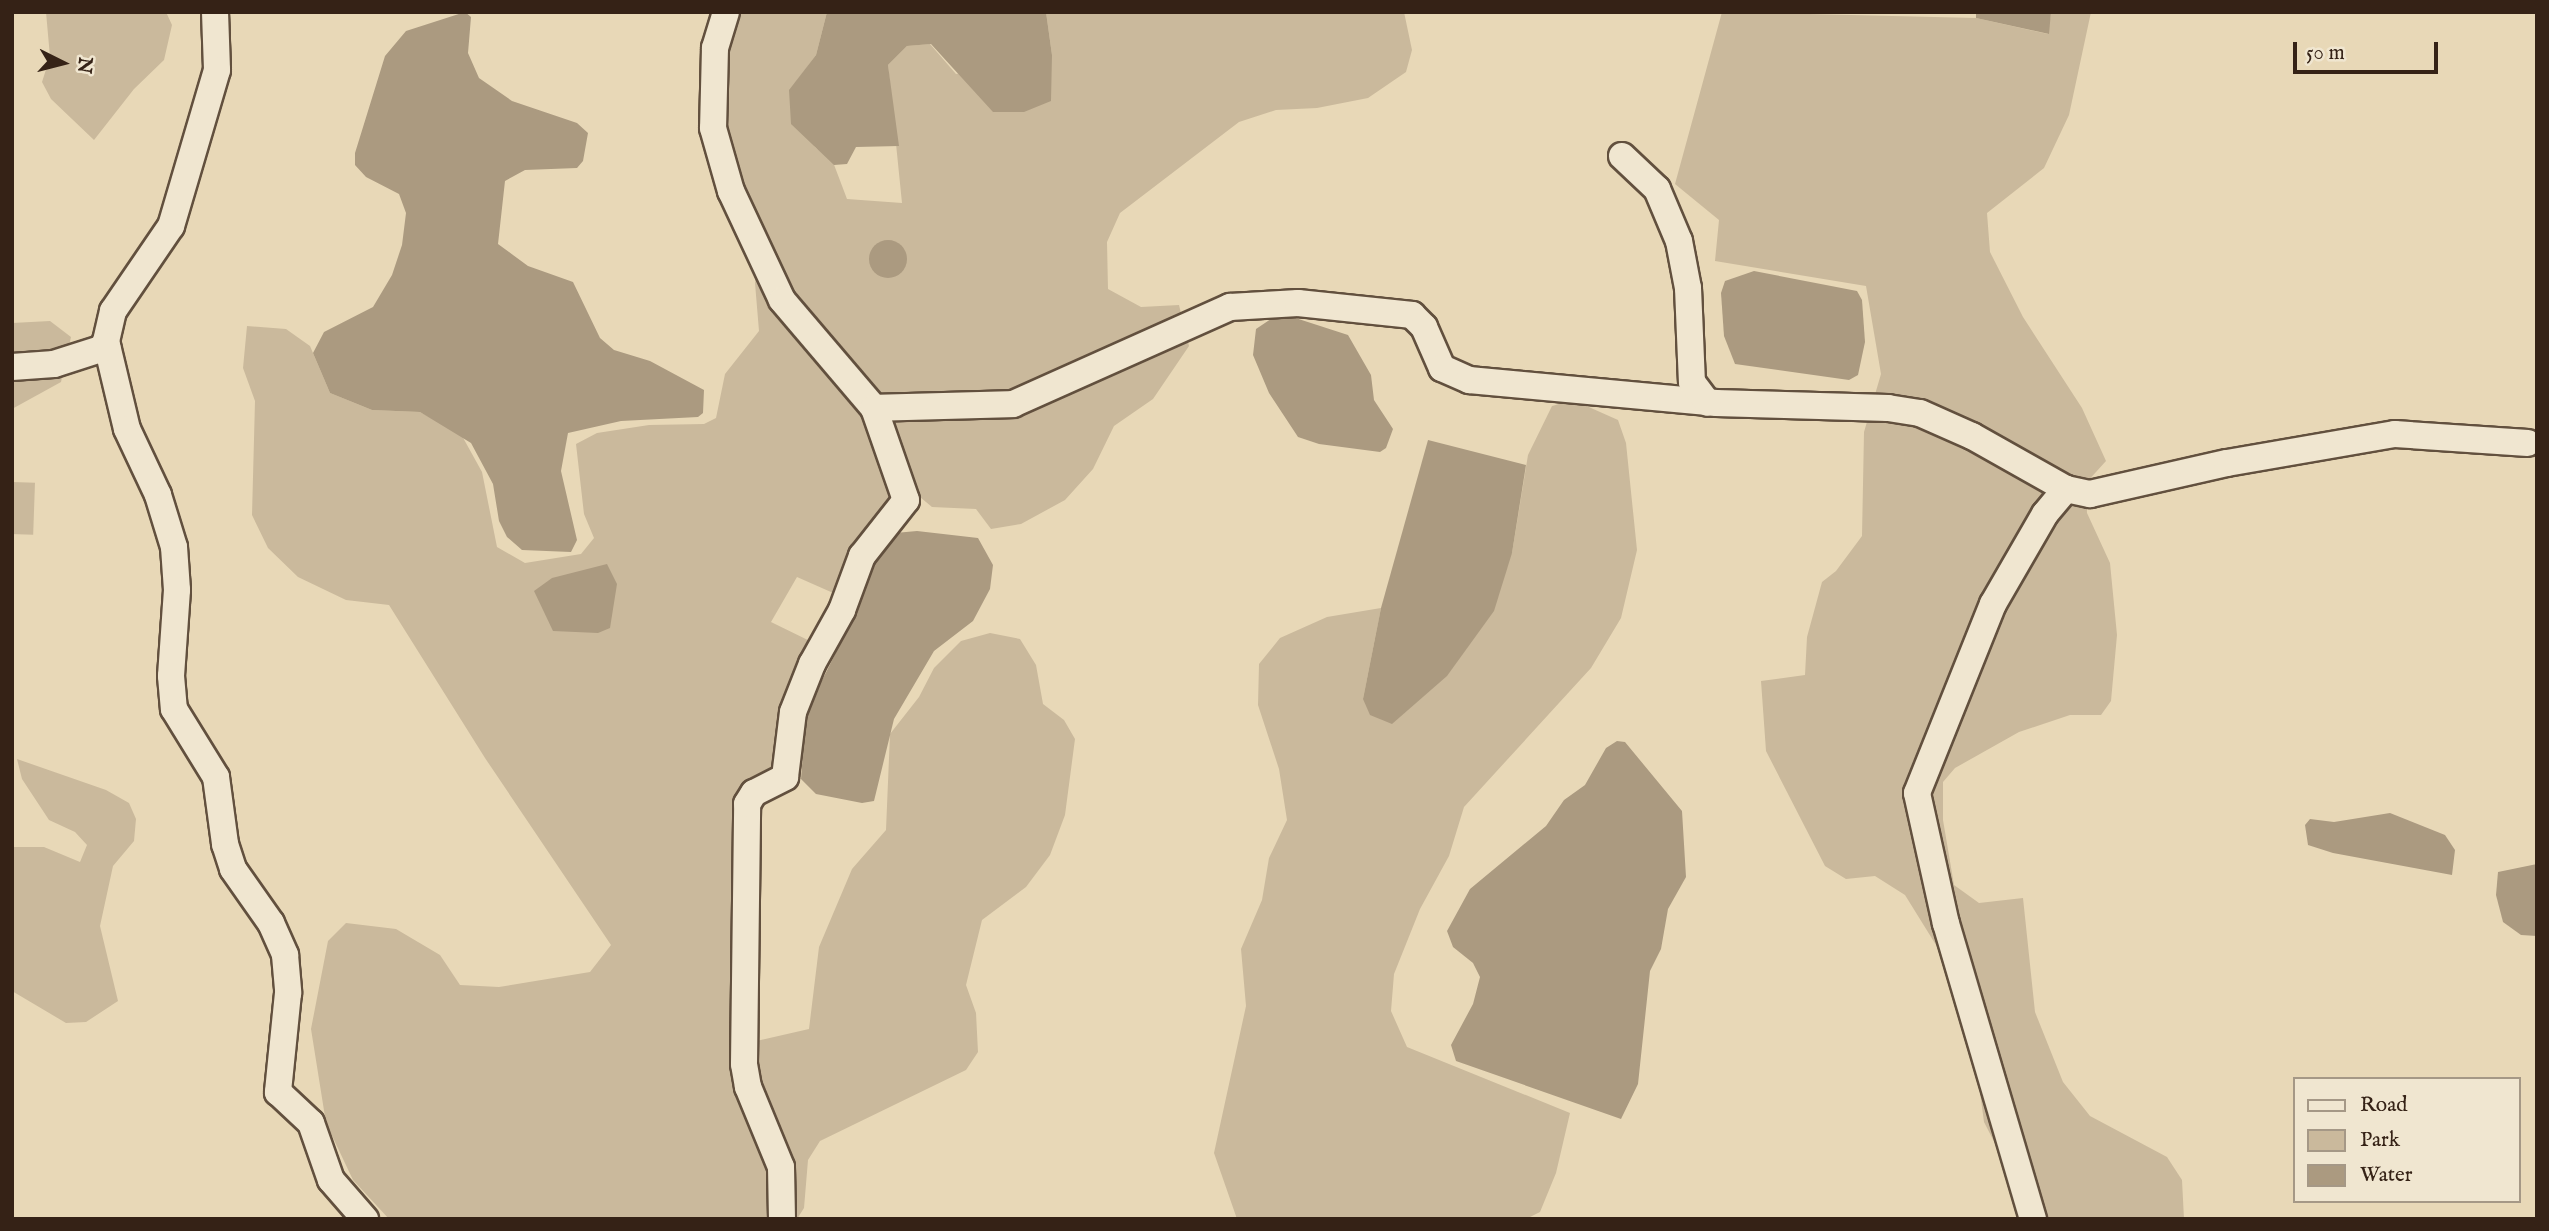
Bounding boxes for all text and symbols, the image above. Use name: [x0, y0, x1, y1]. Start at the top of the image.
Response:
north arrow: [28, 28, 98, 98]
scale bar: [2297, 28, 2442, 72]
text: 50 m: [2306, 40, 2345, 67]
text: N: [71, 56, 97, 75]
legend: [2294, 1077, 2521, 1203]
text: Road: [2360, 1092, 2407, 1119]
text: Park: [2360, 1127, 2400, 1154]
text: Water: [2360, 1162, 2412, 1189]

